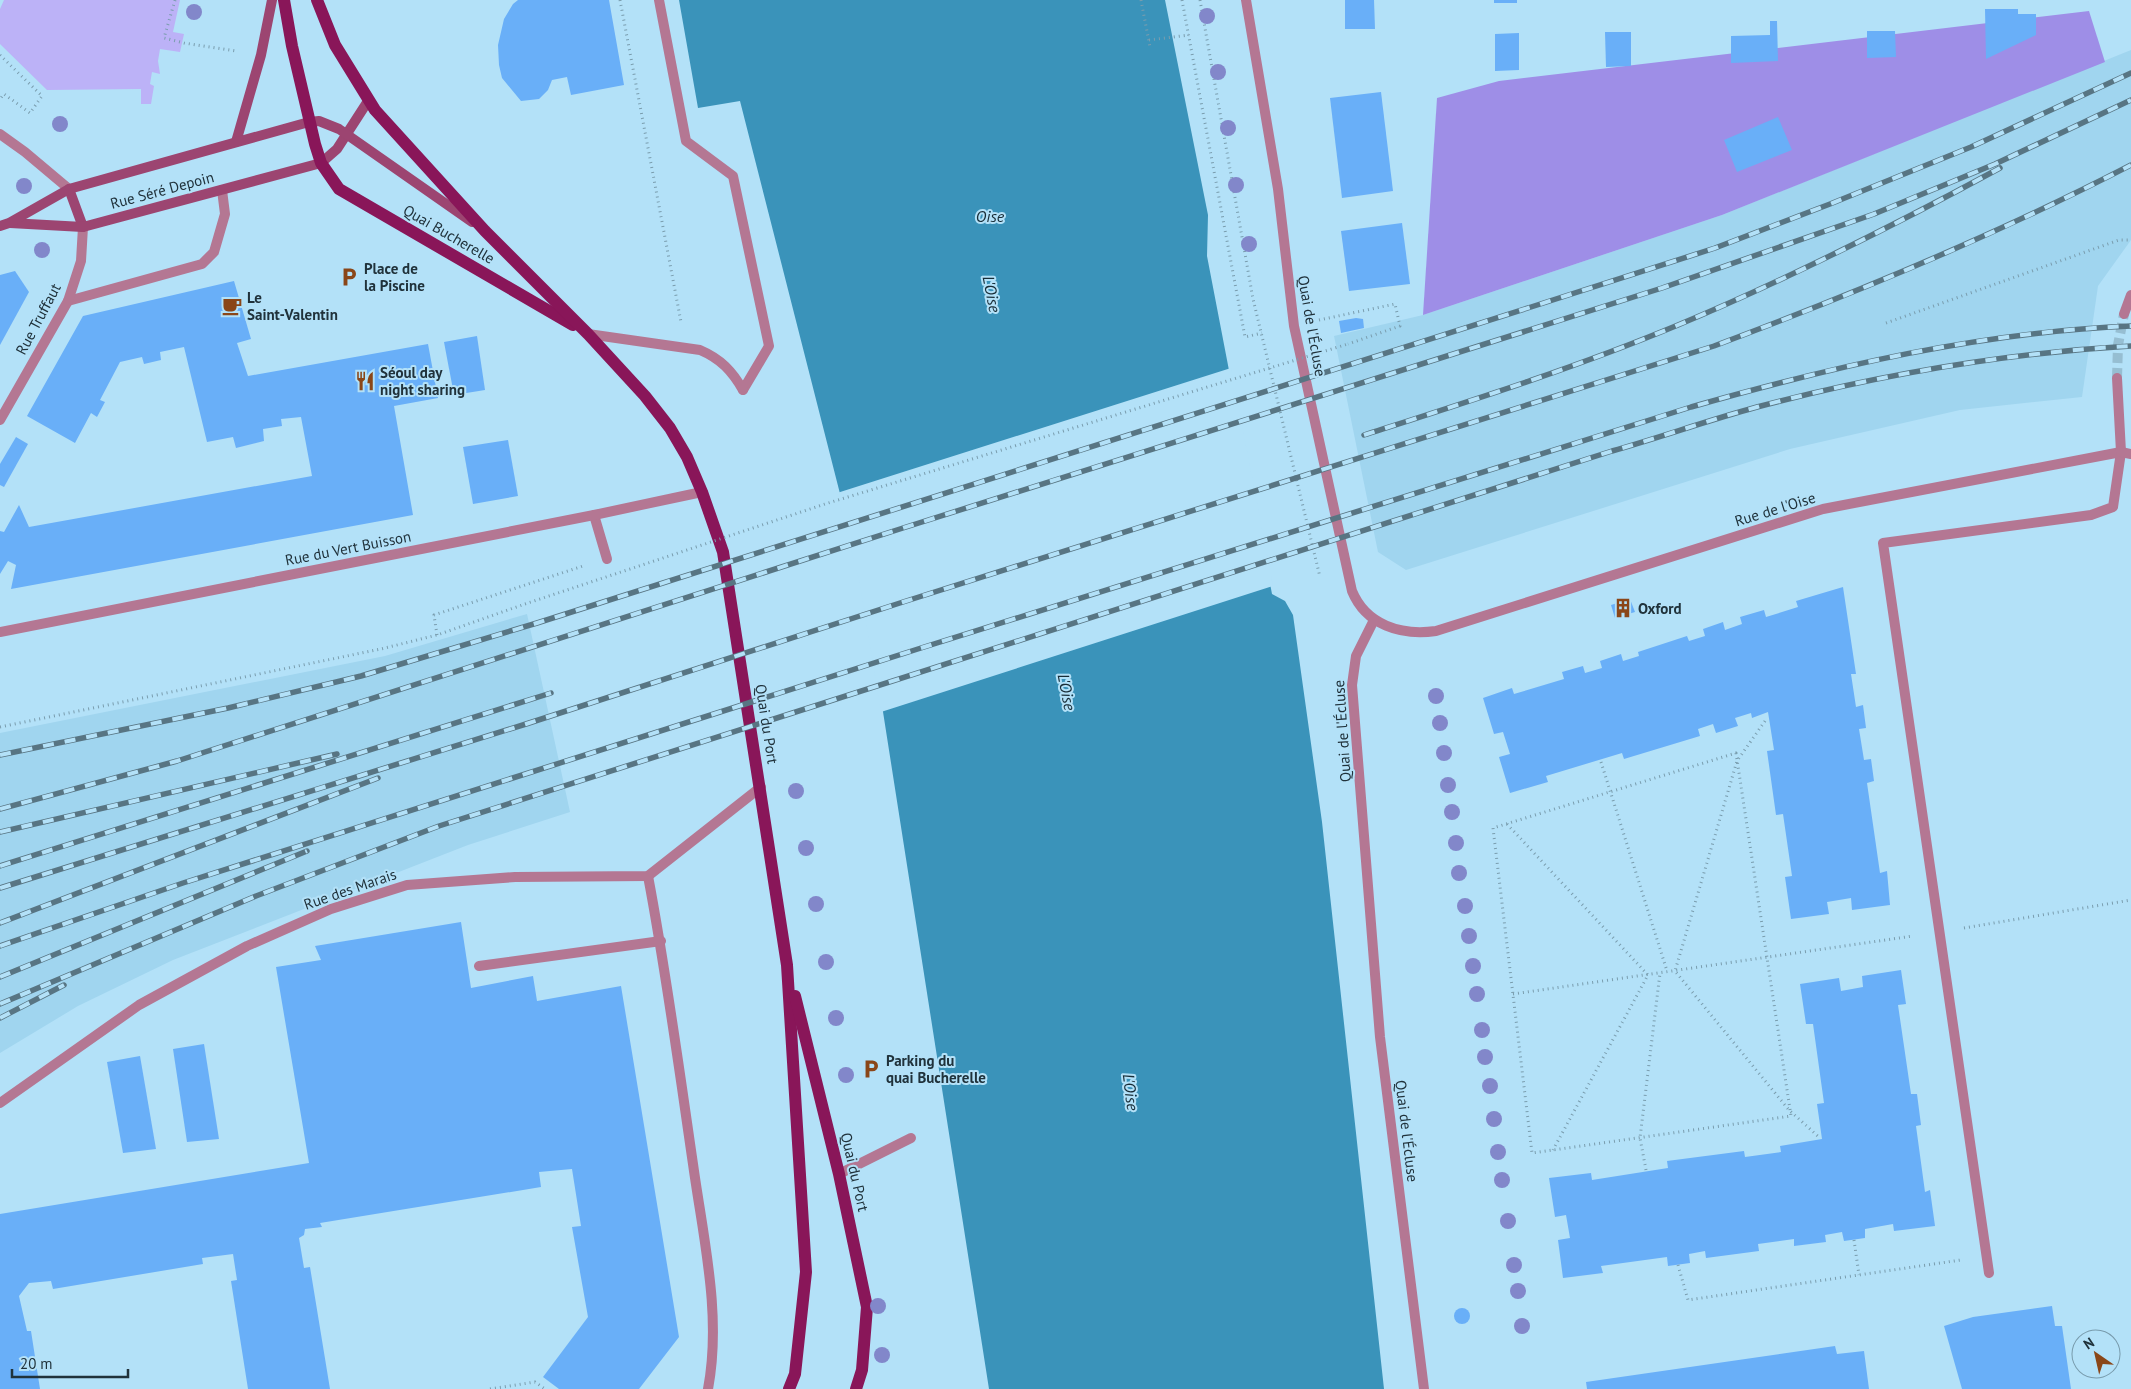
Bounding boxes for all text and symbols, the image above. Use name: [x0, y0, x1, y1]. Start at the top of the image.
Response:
street label: Rue Séré Depoin: [108, 167, 216, 213]
street label: Quai Bucherelle: [400, 200, 498, 268]
water label: Oise: [976, 206, 1005, 226]
place label: Place de la Piscine: [364, 259, 425, 295]
parking icon: Place de la Piscine: [338, 266, 360, 288]
water label: L'Oise: [979, 274, 1005, 315]
street label: Quai de l'Écluse: [1294, 274, 1330, 378]
street label: Rue Truffaut: [11, 280, 65, 358]
place label: Le Saint-Valentin: [247, 288, 338, 324]
cafe icon: Le Saint-Valentin: [221, 295, 243, 317]
place label: Séoul day night sharing: [380, 363, 465, 399]
restaurant icon: Séoul day night sharing: [354, 370, 376, 392]
street label: Rue de l'Oise: [1732, 488, 1818, 530]
street label: Rue du Vert Buisson: [283, 526, 413, 570]
building icon: Oxford: [1612, 597, 1634, 619]
place label: Oxford: [1638, 599, 1682, 618]
water label: L'Oise: [1054, 672, 1080, 713]
street label: Quai de l'Écluse: [1329, 679, 1355, 783]
street label: Quai du Port: [751, 683, 783, 765]
street label: Rue des Marais: [301, 864, 399, 914]
place label: Parking du quai Bucherelle: [886, 1051, 986, 1087]
parking icon: Parking du quai Bucherelle: [860, 1058, 882, 1080]
water label: L'Oise: [1119, 1072, 1143, 1112]
street label: Quai de l'Écluse: [1391, 1079, 1423, 1183]
street label: Quai du Port: [837, 1131, 873, 1213]
north arrow: [2071, 1329, 2121, 1379]
text: N: [2080, 1333, 2098, 1353]
scale bar: [12, 1346, 129, 1378]
text: 20 m: [20, 1354, 53, 1373]

